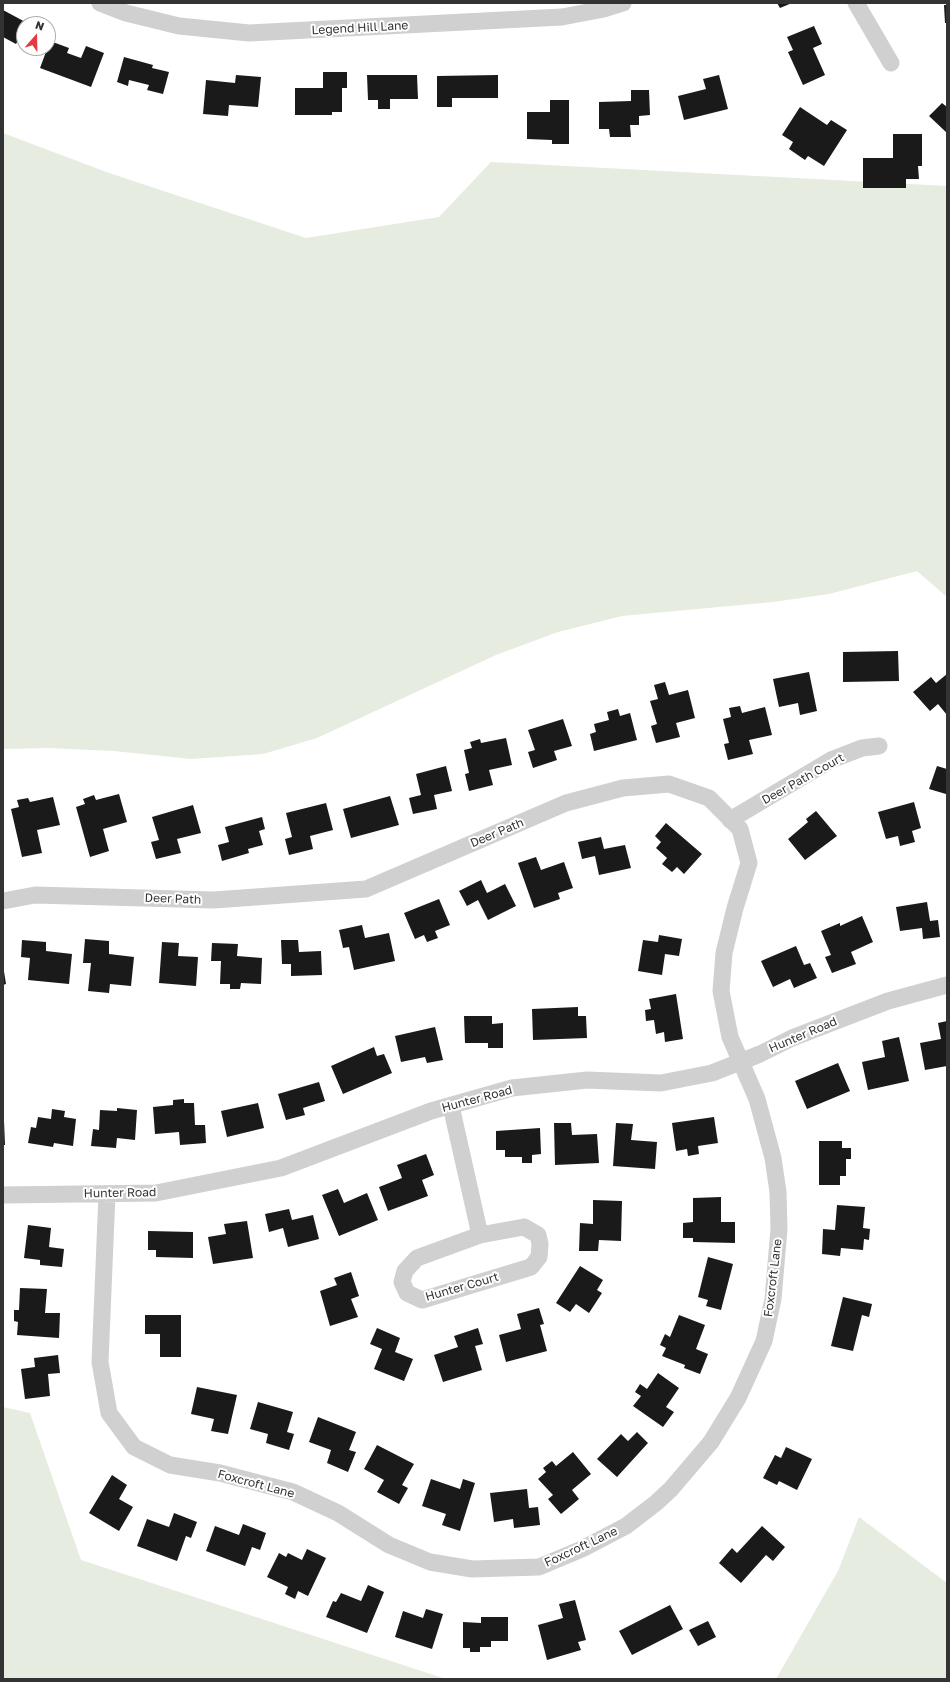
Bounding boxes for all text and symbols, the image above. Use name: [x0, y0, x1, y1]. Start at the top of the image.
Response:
north arrow: [16, 16, 56, 56]
text: N: [34, 18, 46, 33]
street label: Legend Hill Lane: [311, 18, 409, 38]
street label: Deer Path Court: [759, 750, 847, 808]
street label: Deer Path: [468, 815, 526, 851]
street label: Deer Path: [144, 891, 202, 907]
street label: Hunter Road: [767, 1014, 839, 1056]
street label: Hunter Road: [440, 1083, 514, 1115]
street label: Hunter Road: [84, 1185, 156, 1201]
street label: Foxcroft Lane: [761, 1238, 785, 1318]
street label: Hunter Court: [424, 1270, 500, 1304]
street label: Foxcroft Lane: [216, 1467, 296, 1501]
street label: Foxcroft Lane: [542, 1524, 620, 1570]

